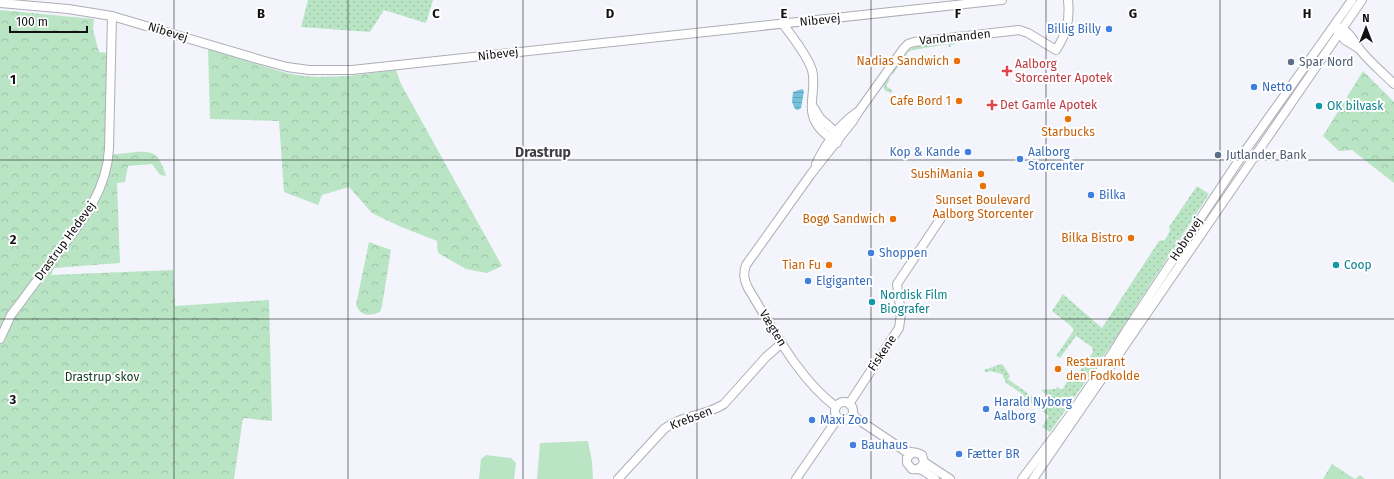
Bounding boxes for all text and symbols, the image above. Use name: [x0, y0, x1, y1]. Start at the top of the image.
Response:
text: B: [257, 6, 265, 21]
text: C: [432, 6, 440, 21]
text: D: [606, 6, 615, 21]
text: E: [781, 6, 788, 21]
text: F: [955, 6, 962, 21]
text: G: [1129, 6, 1137, 21]
text: H: [1303, 6, 1311, 21]
scale bar: [10, 8, 87, 34]
north arrow: [1346, 8, 1386, 48]
street label: Nibevej: [799, 11, 841, 29]
text: N: [1362, 12, 1370, 25]
text: 100 m: [16, 15, 48, 29]
street label: Nibevej: [146, 19, 190, 45]
place label: Billig Billy: [1047, 22, 1101, 36]
marker: Billig Billy: [1104, 24, 1114, 34]
street label: Vandmanden: [919, 26, 991, 48]
street label: Nibevej: [477, 45, 519, 63]
place label: Nadias Sandwich: [856, 54, 949, 68]
place label: Spar Nord: [1299, 55, 1354, 69]
marker: Nadias Sandwich: [952, 56, 962, 66]
place label: Aalborg Storcenter Apotek: [1015, 57, 1113, 85]
marker: Spar Nord: [1286, 57, 1296, 67]
marker: Aalborg Storcenter Apotek: [1002, 66, 1012, 76]
text: 1: [10, 72, 16, 87]
place label: Netto: [1262, 80, 1292, 94]
marker: Netto: [1249, 82, 1259, 92]
place label: Cafe Bord 1: [890, 94, 951, 108]
marker: Cafe Bord 1: [954, 96, 964, 106]
place label: Det Gamle Apotek: [1000, 98, 1098, 112]
place label: OK bilvask: [1327, 99, 1384, 113]
marker: Det Gamle Apotek: [987, 100, 997, 110]
marker: OK bilvask: [1314, 101, 1324, 111]
marker: Starbucks: [1063, 114, 1073, 124]
place label: Starbucks: [1041, 125, 1095, 139]
district label: Drastrup: [515, 144, 571, 161]
place label: Kop & Kande: [890, 145, 960, 159]
place label: Aalborg Storcenter: [1028, 145, 1085, 173]
marker: Kop & Kande: [963, 147, 973, 157]
place label: Jutlander Bank: [1226, 148, 1307, 162]
marker: Jutlander Bank: [1213, 150, 1223, 160]
marker: Aalborg Storcenter: [1015, 154, 1025, 164]
place label: SushiMania: [911, 167, 973, 181]
marker: SushiMania: [976, 169, 986, 179]
marker: Sunset Boulevard Aalborg Storcenter: [978, 181, 988, 191]
place label: Bilka: [1099, 188, 1126, 202]
marker: Bilka: [1086, 190, 1096, 200]
place label: Sunset Boulevard Aalborg Storcenter: [932, 193, 1034, 221]
street label: Drastrup Hedevej: [32, 199, 98, 283]
place label: Bogø Sandwich: [802, 212, 885, 226]
marker: Bogø Sandwich: [888, 214, 898, 224]
street label: Hobrovej: [1167, 215, 1205, 263]
place label: Bilka Bistro: [1061, 231, 1123, 245]
text: 2: [10, 232, 17, 247]
marker: Bilka Bistro: [1126, 233, 1136, 243]
place label: Shoppen: [879, 246, 927, 260]
marker: Shoppen: [866, 248, 876, 258]
place label: Tian Fu: [782, 258, 821, 272]
place label: Coop: [1344, 258, 1372, 272]
marker: Tian Fu: [824, 260, 834, 270]
marker: Coop: [1331, 260, 1341, 270]
place label: Elgiganten: [816, 274, 873, 288]
marker: Elgiganten: [803, 276, 813, 286]
place label: Nordisk Film Biografer: [880, 288, 948, 316]
marker: Nordisk Film Biografer: [867, 297, 877, 307]
street label: Vægten: [756, 307, 790, 349]
street label: Fiskene: [865, 332, 899, 374]
place label: Restaurant den Fodkolde: [1066, 355, 1140, 383]
marker: Restaurant den Fodkolde: [1053, 364, 1063, 374]
park label: Drastrup skov: [65, 370, 139, 384]
text: 3: [9, 392, 17, 407]
place label: Harald Nyborg Aalborg: [994, 395, 1073, 423]
street label: Krebsen: [668, 404, 714, 432]
marker: Harald Nyborg Aalborg: [981, 404, 991, 414]
place label: Maxi Zoo: [820, 413, 868, 427]
marker: Maxi Zoo: [807, 415, 817, 425]
place label: Bauhaus: [861, 438, 908, 452]
marker: Bauhaus: [848, 440, 858, 450]
place label: Fætter BR: [967, 447, 1020, 461]
marker: Fætter BR: [954, 449, 964, 459]

